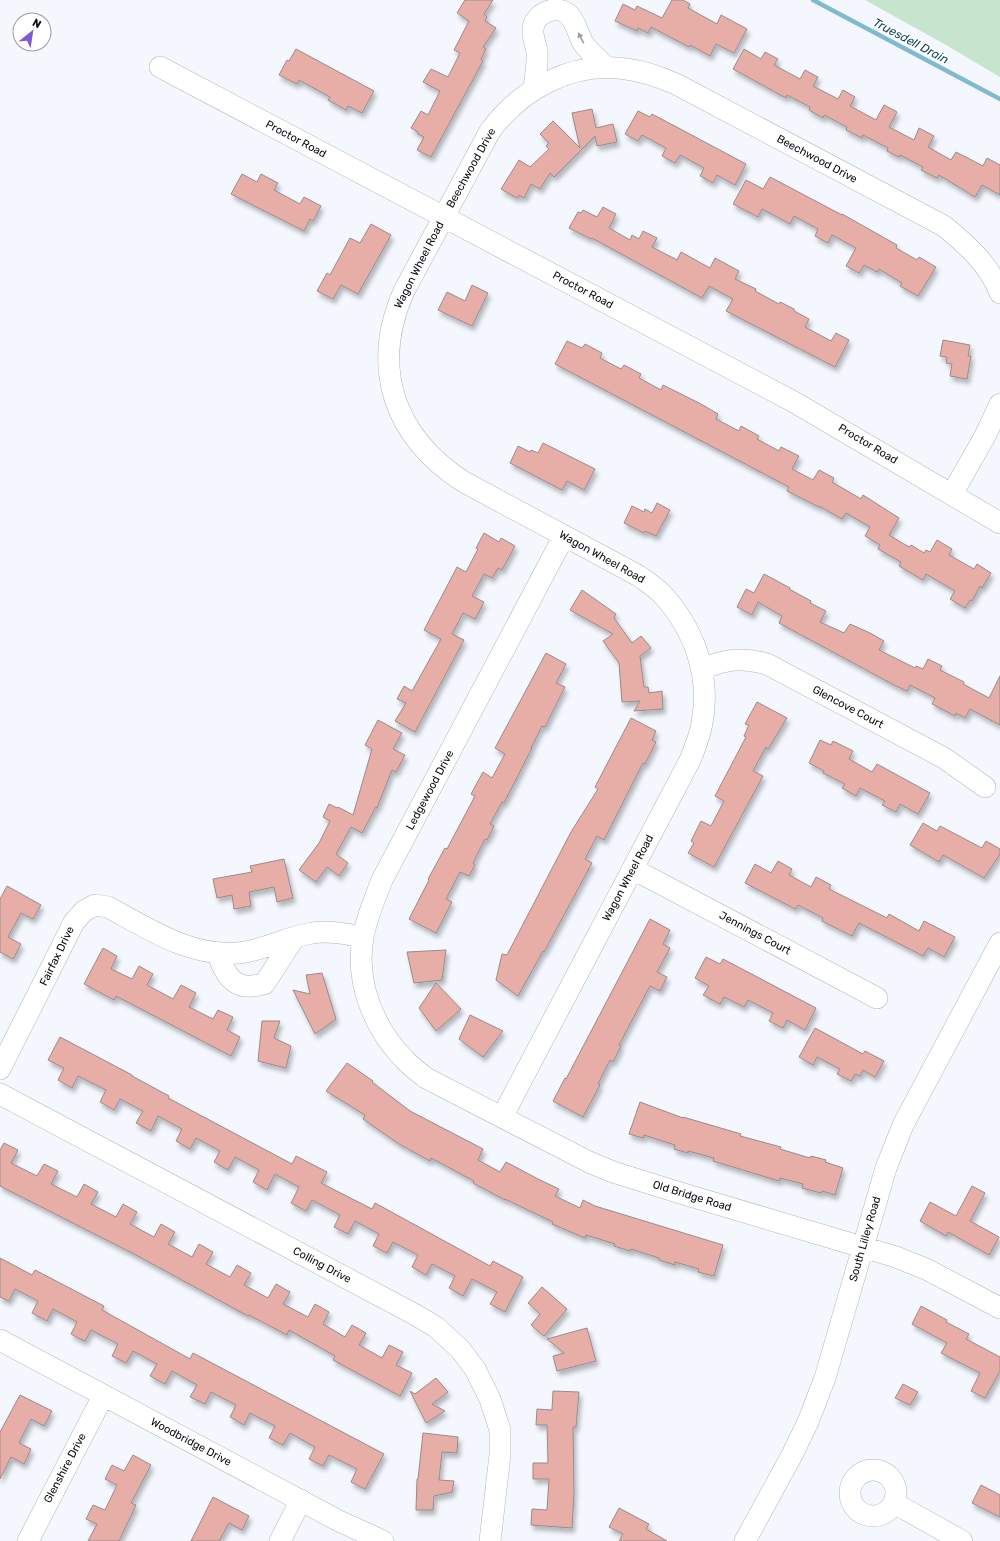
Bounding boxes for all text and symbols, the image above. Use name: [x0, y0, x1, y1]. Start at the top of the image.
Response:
north arrow: [12, 12, 52, 52]
water label: Truesdell Drain: [871, 15, 951, 67]
text: N: [30, 16, 43, 31]
one-way arrow: [578, 32, 584, 44]
street label: Proctor Road: [263, 118, 329, 160]
street label: Beechwood Drive: [444, 126, 498, 210]
street label: Beechwood Drive: [774, 132, 860, 186]
street label: Wagon Wheel Road: [391, 219, 447, 311]
street label: Proctor Road: [550, 269, 616, 311]
street label: Proctor Road: [836, 421, 900, 467]
street label: Wagon Wheel Road: [557, 528, 647, 586]
street label: Glencove Court: [810, 683, 886, 732]
street label: Ledgewood Drive: [404, 748, 456, 832]
street label: Wagon Wheel Road: [600, 833, 656, 923]
street label: Jennings Court: [717, 909, 794, 958]
street label: Fairfax Drive: [37, 924, 77, 988]
street label: Old Bridge Road: [651, 1178, 733, 1214]
street label: South Lilley Road: [847, 1195, 883, 1283]
street label: Colling Drive: [291, 1244, 353, 1286]
street label: Woodbridge Drive: [148, 1415, 234, 1469]
street label: Glenshire Drive: [41, 1431, 89, 1505]

